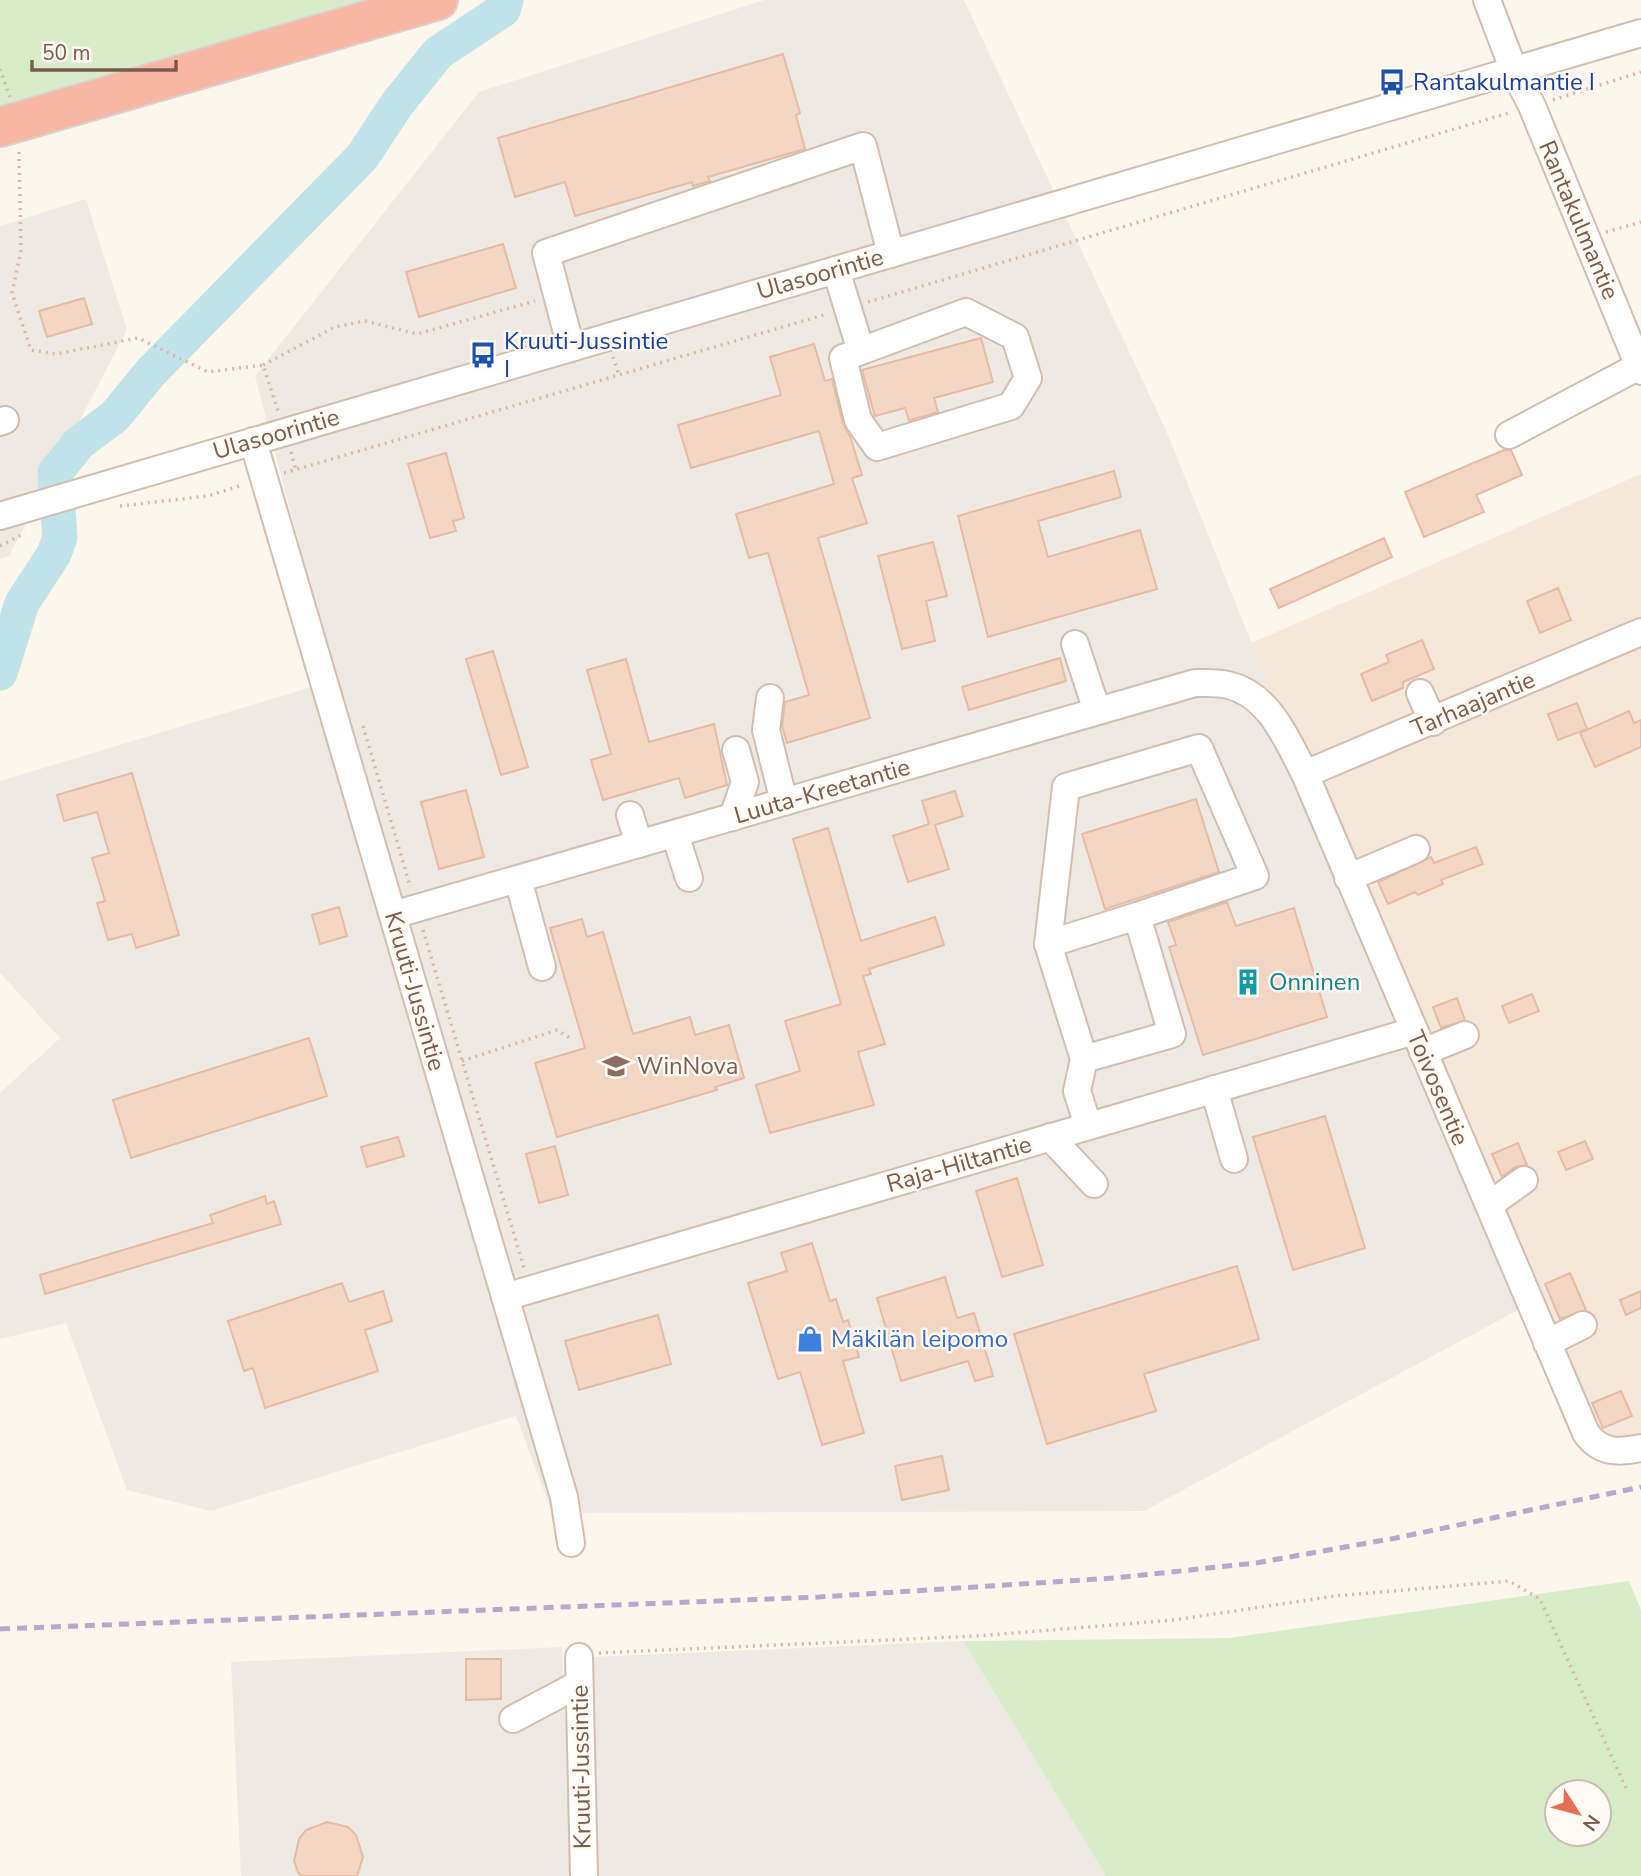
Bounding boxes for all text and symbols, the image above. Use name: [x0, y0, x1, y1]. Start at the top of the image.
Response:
scale bar: [32, 28, 175, 72]
text: 50 m: [42, 39, 91, 67]
place label: Rantakulmantie I: [1413, 66, 1595, 98]
bus stop icon: Rantakulmantie I: [1377, 67, 1407, 97]
street label: Rantakulmantie: [1531, 136, 1627, 304]
street label: Ulasoorintie: [753, 241, 887, 307]
place label: Kruuti-Jussintie I: [504, 325, 668, 385]
bus stop icon: Kruuti-Jussintie I: [468, 340, 498, 370]
street label: Ulasoorintie: [209, 401, 343, 467]
street label: Tarhaajantie: [1406, 664, 1540, 744]
street label: Luuta-Kreetantie: [730, 751, 914, 831]
street label: Kruuti-Jussintie: [377, 908, 453, 1074]
place label: Onninen: [1269, 966, 1360, 998]
building icon: Onninen: [1233, 967, 1263, 997]
street label: Toivosentie: [1399, 1026, 1477, 1150]
place label: WinNova: [637, 1050, 738, 1082]
school or university icon: WinNova: [601, 1051, 631, 1081]
street label: Raja-Hiltantie: [883, 1128, 1035, 1200]
place label: Mäkilän leipomo: [831, 1323, 1008, 1355]
shop icon: Mäkilän leipomo: [795, 1324, 825, 1354]
street label: Kruuti-Jussintie: [564, 1685, 598, 1849]
north arrow: [1543, 1778, 1613, 1848]
text: N: [1576, 1809, 1606, 1836]

